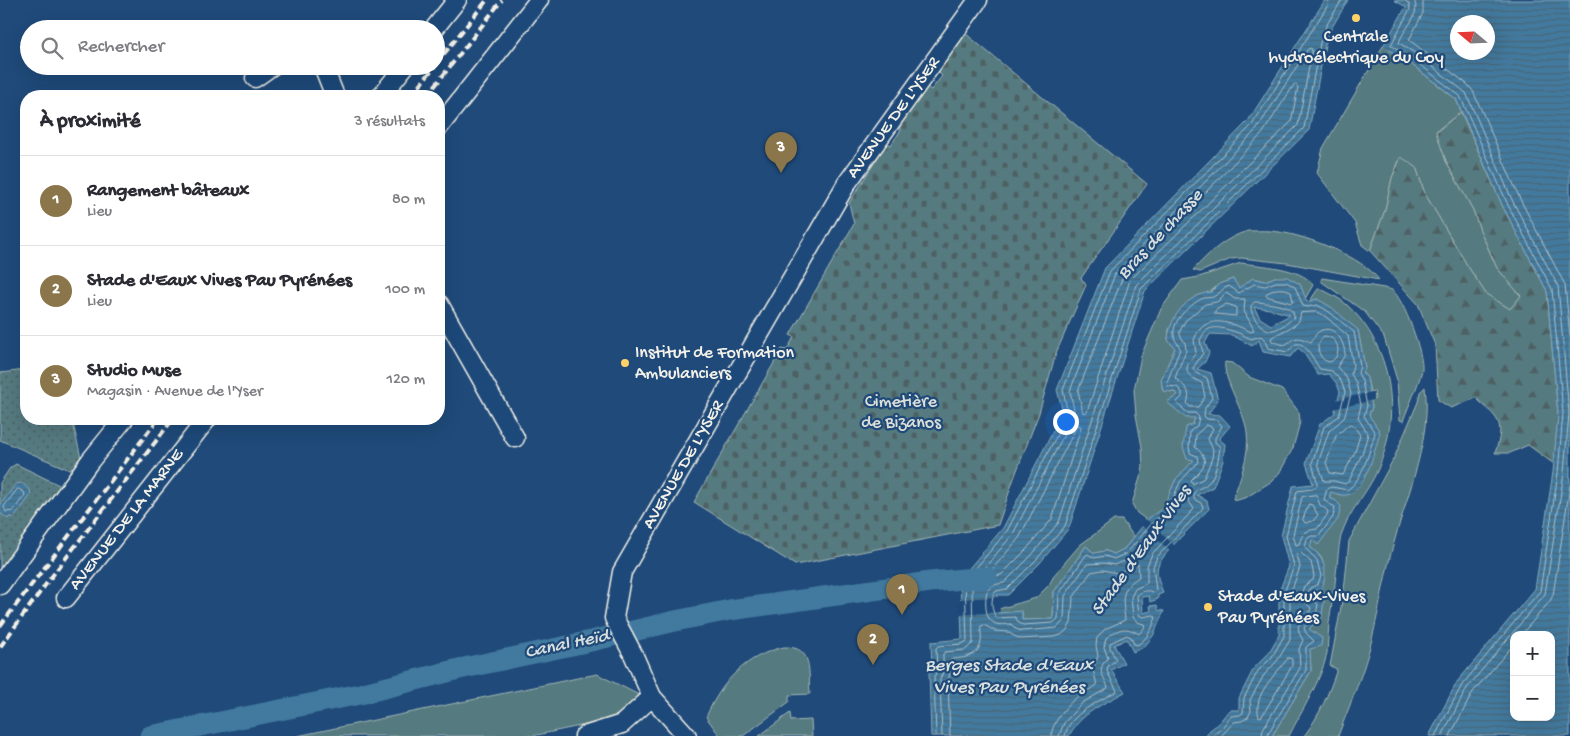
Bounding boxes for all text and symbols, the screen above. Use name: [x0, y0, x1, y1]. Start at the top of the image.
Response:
marker: Centrale hydroélectrique du Coy: [1350, 12, 1362, 24]
north arrow: [1450, 15, 1495, 60]
search box: [20, 20, 445, 75]
place label: Centrale hydroélectrique du Coy: [1268, 27, 1444, 69]
icon: search: [38, 34, 66, 62]
text: Rechercher: [78, 36, 164, 59]
street label: AVENUE DE L'YSER: [843, 53, 945, 183]
text: À proximité: [40, 110, 141, 135]
text: 3 résultats: [354, 113, 425, 132]
pin: 3: [765, 132, 797, 173]
text: Rangement bâteaux: [87, 180, 249, 203]
water label: Bras de chasse: [1113, 184, 1209, 285]
text: 1: [53, 191, 59, 210]
text: 80 m: [392, 191, 425, 210]
text: Lieu: [87, 203, 112, 222]
text: Stade d'Eaux Vives Pau Pyrénées: [87, 270, 352, 293]
text: 2: [52, 281, 60, 300]
text: 100 m: [385, 281, 425, 300]
text: Lieu: [87, 293, 112, 312]
place label: Institut de Formation Ambulanciers: [635, 343, 795, 385]
marker: Institut de Formation Ambulanciers: [619, 357, 631, 369]
text: Studio Muse: [87, 360, 181, 383]
text: 3: [52, 371, 60, 390]
text: 120 m: [386, 371, 425, 390]
text: Magasin · Avenue de l'Yser: [87, 383, 263, 402]
park label: Cimetière de Bizanos: [861, 392, 942, 434]
street label: AVENUE DE L'YSER: [639, 396, 730, 533]
your location: [1053, 409, 1079, 435]
street label: AVENUE DE LA MARNE: [65, 445, 189, 595]
water label: Stade d'Eaux-Vives: [1087, 480, 1198, 621]
pin: 1: [886, 574, 918, 615]
place label: Stade d'Eaux-Vives Pau Pyrénées: [1217, 587, 1367, 629]
marker: Stade d'Eaux-Vives Pau Pyrénées: [1202, 601, 1214, 613]
pin: 2: [857, 624, 889, 665]
water label: Canal Heïd: [523, 625, 613, 665]
map controls: [1510, 631, 1555, 721]
button: +: [1510, 631, 1555, 676]
water label: Berges Stade d'Eaux Vives Pau Pyrénées: [925, 655, 1095, 700]
button: −: [1510, 676, 1555, 721]

